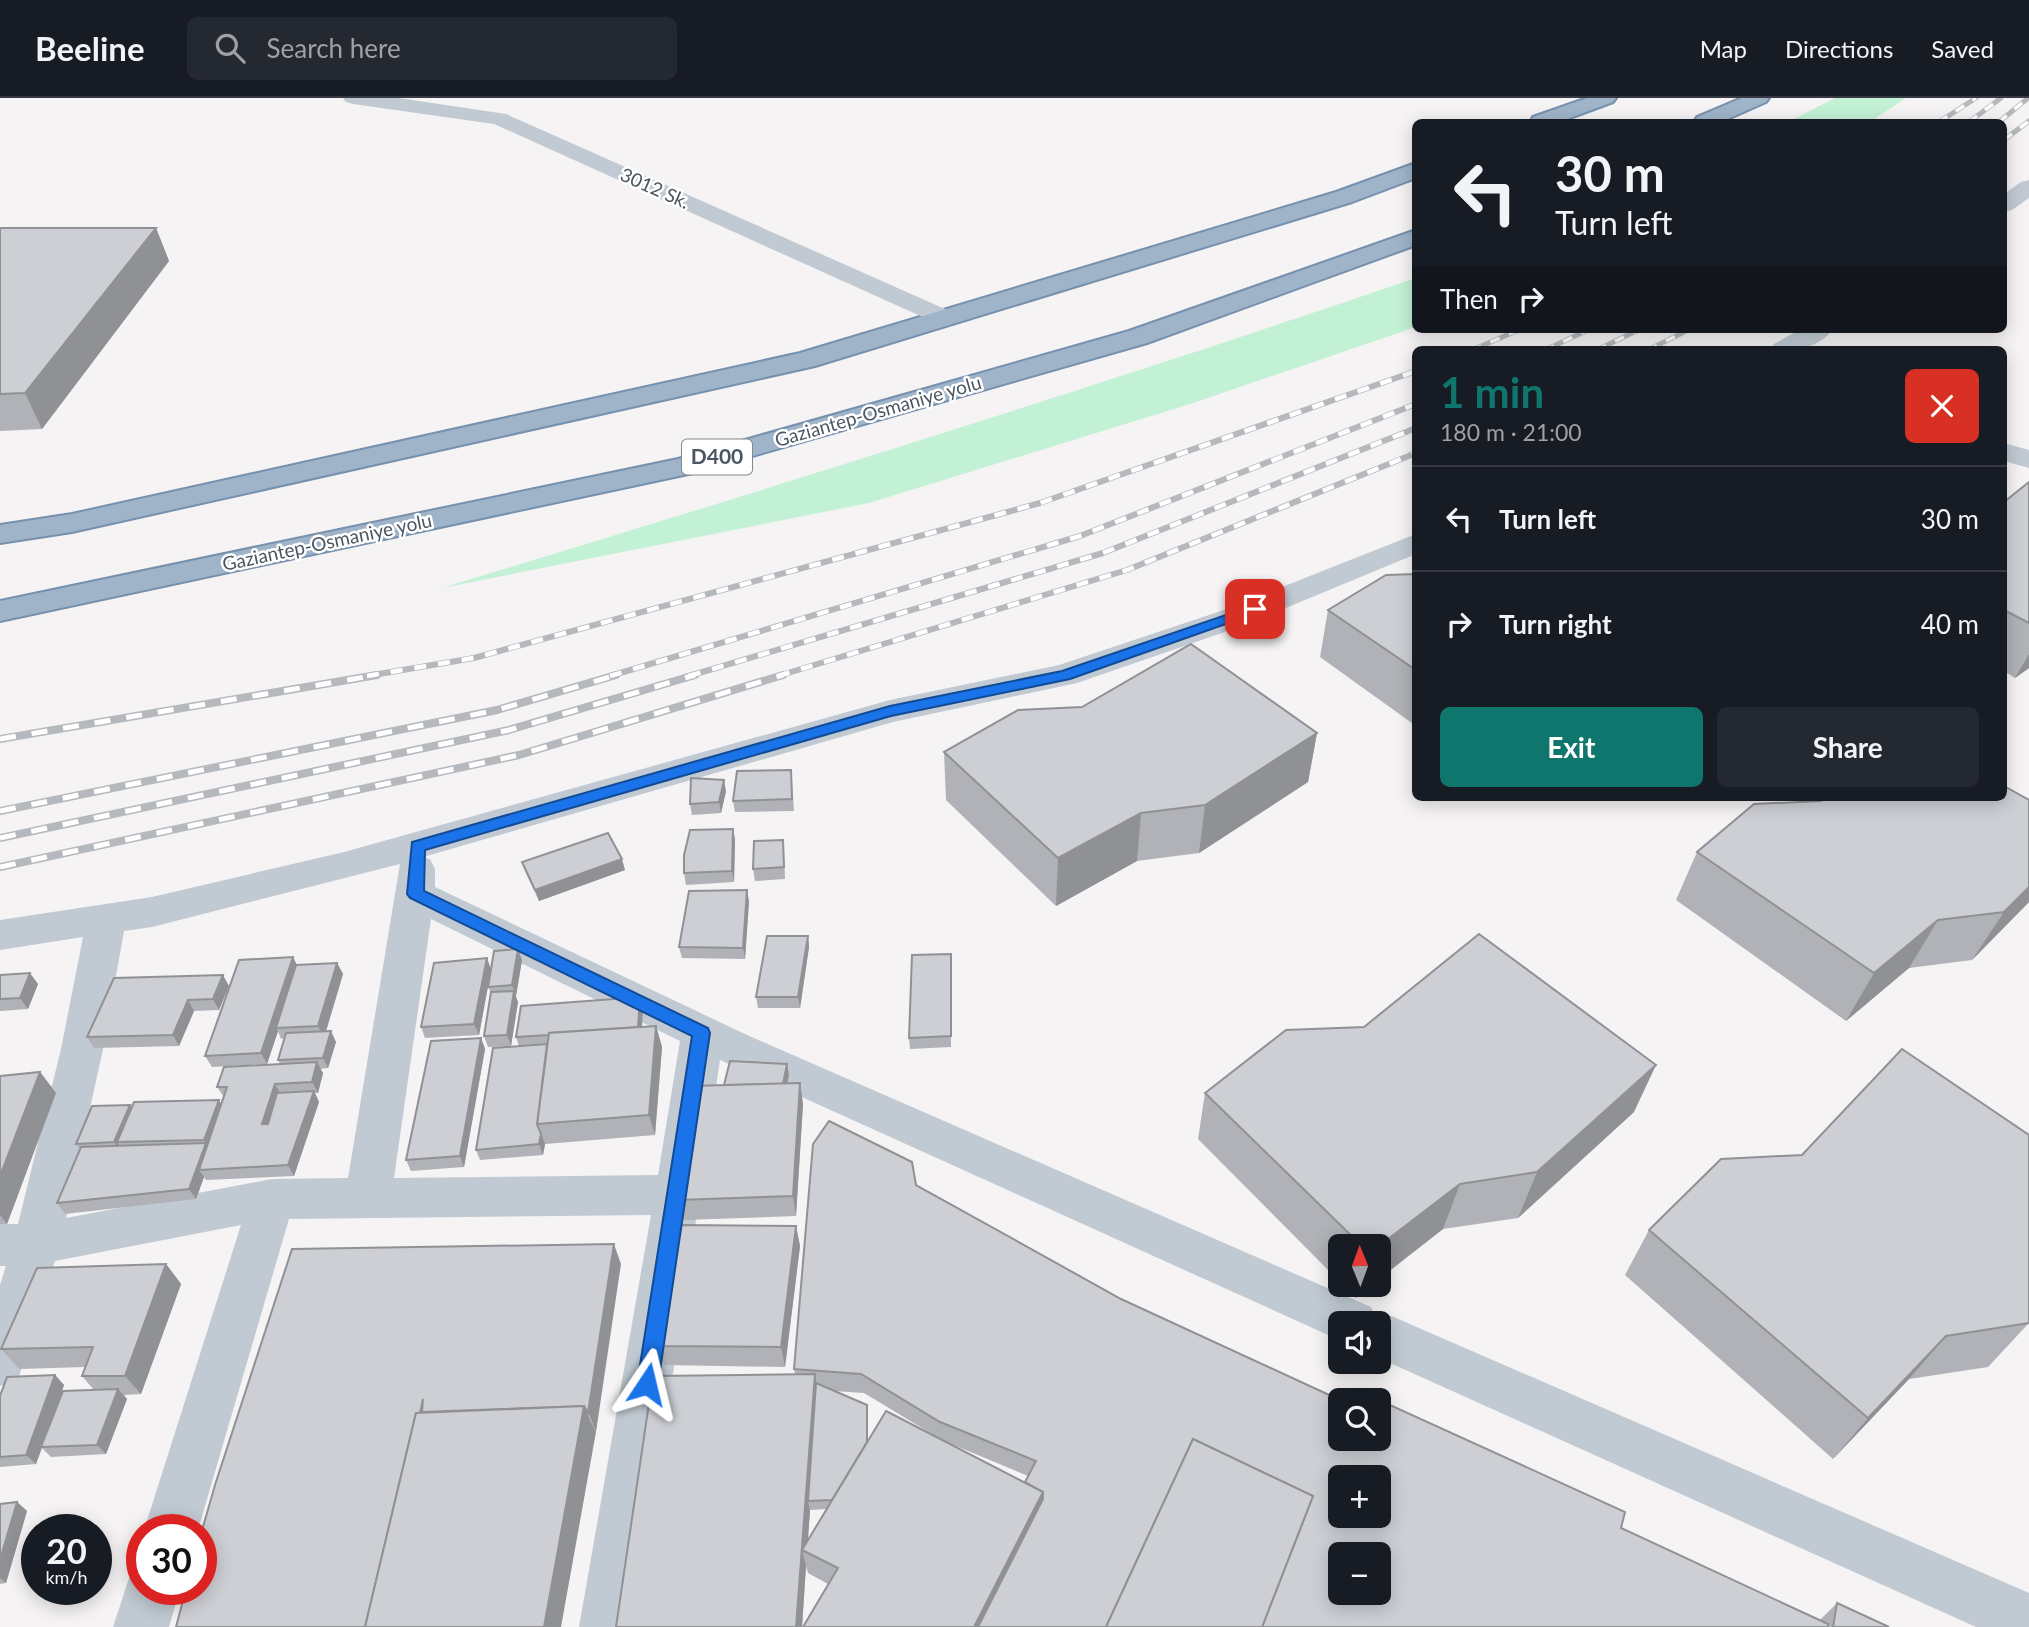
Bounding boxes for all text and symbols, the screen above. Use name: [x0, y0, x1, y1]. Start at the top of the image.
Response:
search box: [187, 17, 677, 80]
text: Beeline: [35, 28, 145, 68]
icon: search: [211, 29, 249, 67]
text: Search here: [267, 32, 401, 64]
text: Map: [1700, 34, 1747, 63]
text: Directions: [1785, 34, 1893, 63]
text: Saved: [1931, 34, 1994, 63]
text: 30 m: [1555, 144, 1665, 202]
icon: left: [1440, 147, 1531, 238]
street label: 3012 Sk.: [617, 162, 693, 213]
text: Turn left: [1555, 203, 1672, 242]
icon: right: [1512, 280, 1550, 318]
text: Then: [1440, 283, 1498, 315]
text: 1 min: [1440, 367, 1544, 417]
button: close: [1905, 369, 1979, 443]
street label: Gaziantep-Osmaniye yolu: [772, 370, 984, 451]
text: 180 m · 21:00: [1440, 418, 1582, 446]
road number: D400: [682, 440, 752, 474]
icon: left: [1440, 500, 1478, 538]
text: Turn left: [1499, 503, 1596, 535]
text: 30 m: [1921, 503, 1979, 535]
street label: Gaziantep-Osmaniye yolu: [220, 508, 434, 575]
pin: [1225, 579, 1285, 639]
icon: arrive: [1236, 590, 1274, 628]
icon: right: [1440, 605, 1478, 643]
text: Turn right: [1499, 608, 1612, 640]
text: 40 m: [1921, 608, 1979, 640]
button: Exit: [1440, 707, 1703, 787]
button: Share: [1717, 707, 1979, 787]
north arrow: [1328, 1234, 1391, 1297]
map controls: [1328, 1234, 1391, 1605]
button: sound: [1328, 1311, 1391, 1374]
position arrow: [610, 1347, 684, 1421]
button: search: [1328, 1388, 1391, 1451]
button: +: [1328, 1465, 1391, 1528]
speed limit sign: 30: [126, 1514, 217, 1605]
text: 20: [46, 1529, 87, 1571]
button: −: [1328, 1542, 1391, 1605]
text: km/h: [45, 1566, 88, 1588]

